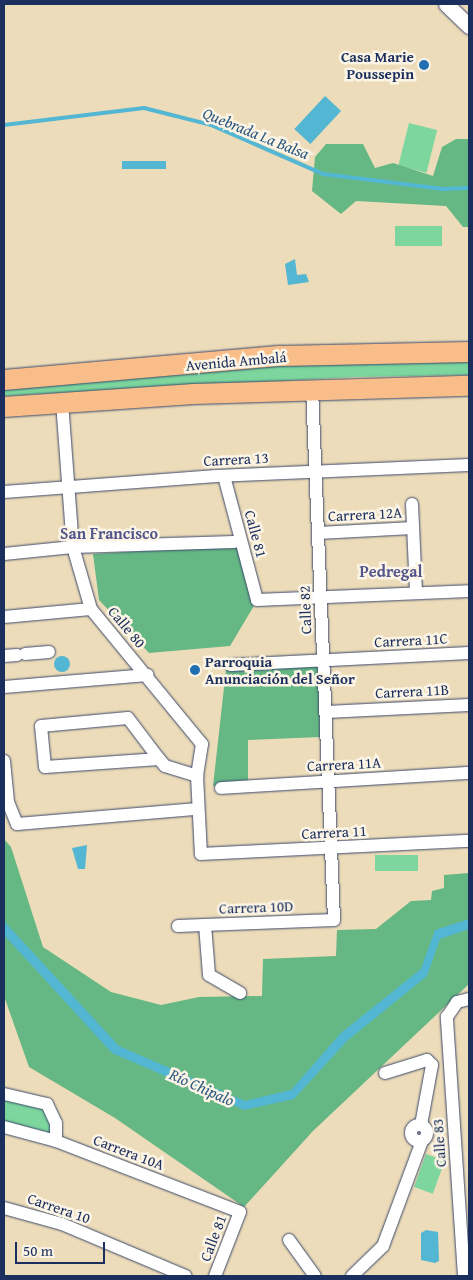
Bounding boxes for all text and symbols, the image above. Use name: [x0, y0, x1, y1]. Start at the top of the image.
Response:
place label: Casa Marie Poussepin: [341, 47, 414, 82]
marker: Casa Marie Poussepin: [418, 59, 430, 71]
water label: Quebrada La Balsa: [200, 103, 312, 163]
street label: Avenida Ambalá: [185, 348, 287, 374]
street label: Carrera 13: [203, 448, 269, 470]
street label: Carrera 12A: [327, 503, 403, 525]
street label: Calle 81: [241, 508, 271, 560]
district label: San Francisco: [60, 523, 158, 543]
district label: Pedregal: [360, 561, 422, 581]
street label: Calle 82: [295, 585, 315, 635]
street label: Calle 80: [105, 603, 149, 651]
street label: Carrera 11C: [374, 629, 448, 651]
place label: Parroquia Anunciación del Señor: [205, 652, 355, 687]
marker: Parroquia Anunciación del Señor: [189, 664, 201, 676]
street label: Carrera 11B: [375, 680, 449, 702]
street label: Carrera 11A: [306, 753, 382, 775]
street label: Carrera 11: [301, 821, 367, 843]
street label: Carrera 10D: [219, 897, 293, 917]
water label: Río Chipalo: [167, 1064, 237, 1110]
street label: Calle 83: [428, 1118, 450, 1168]
street label: Carrera 10A: [91, 1130, 167, 1174]
street label: Carrera 10: [25, 1189, 93, 1227]
street label: Calle 81: [196, 1212, 230, 1264]
scale bar: [18, 1232, 108, 1264]
text: 50 m: [23, 1240, 53, 1261]

